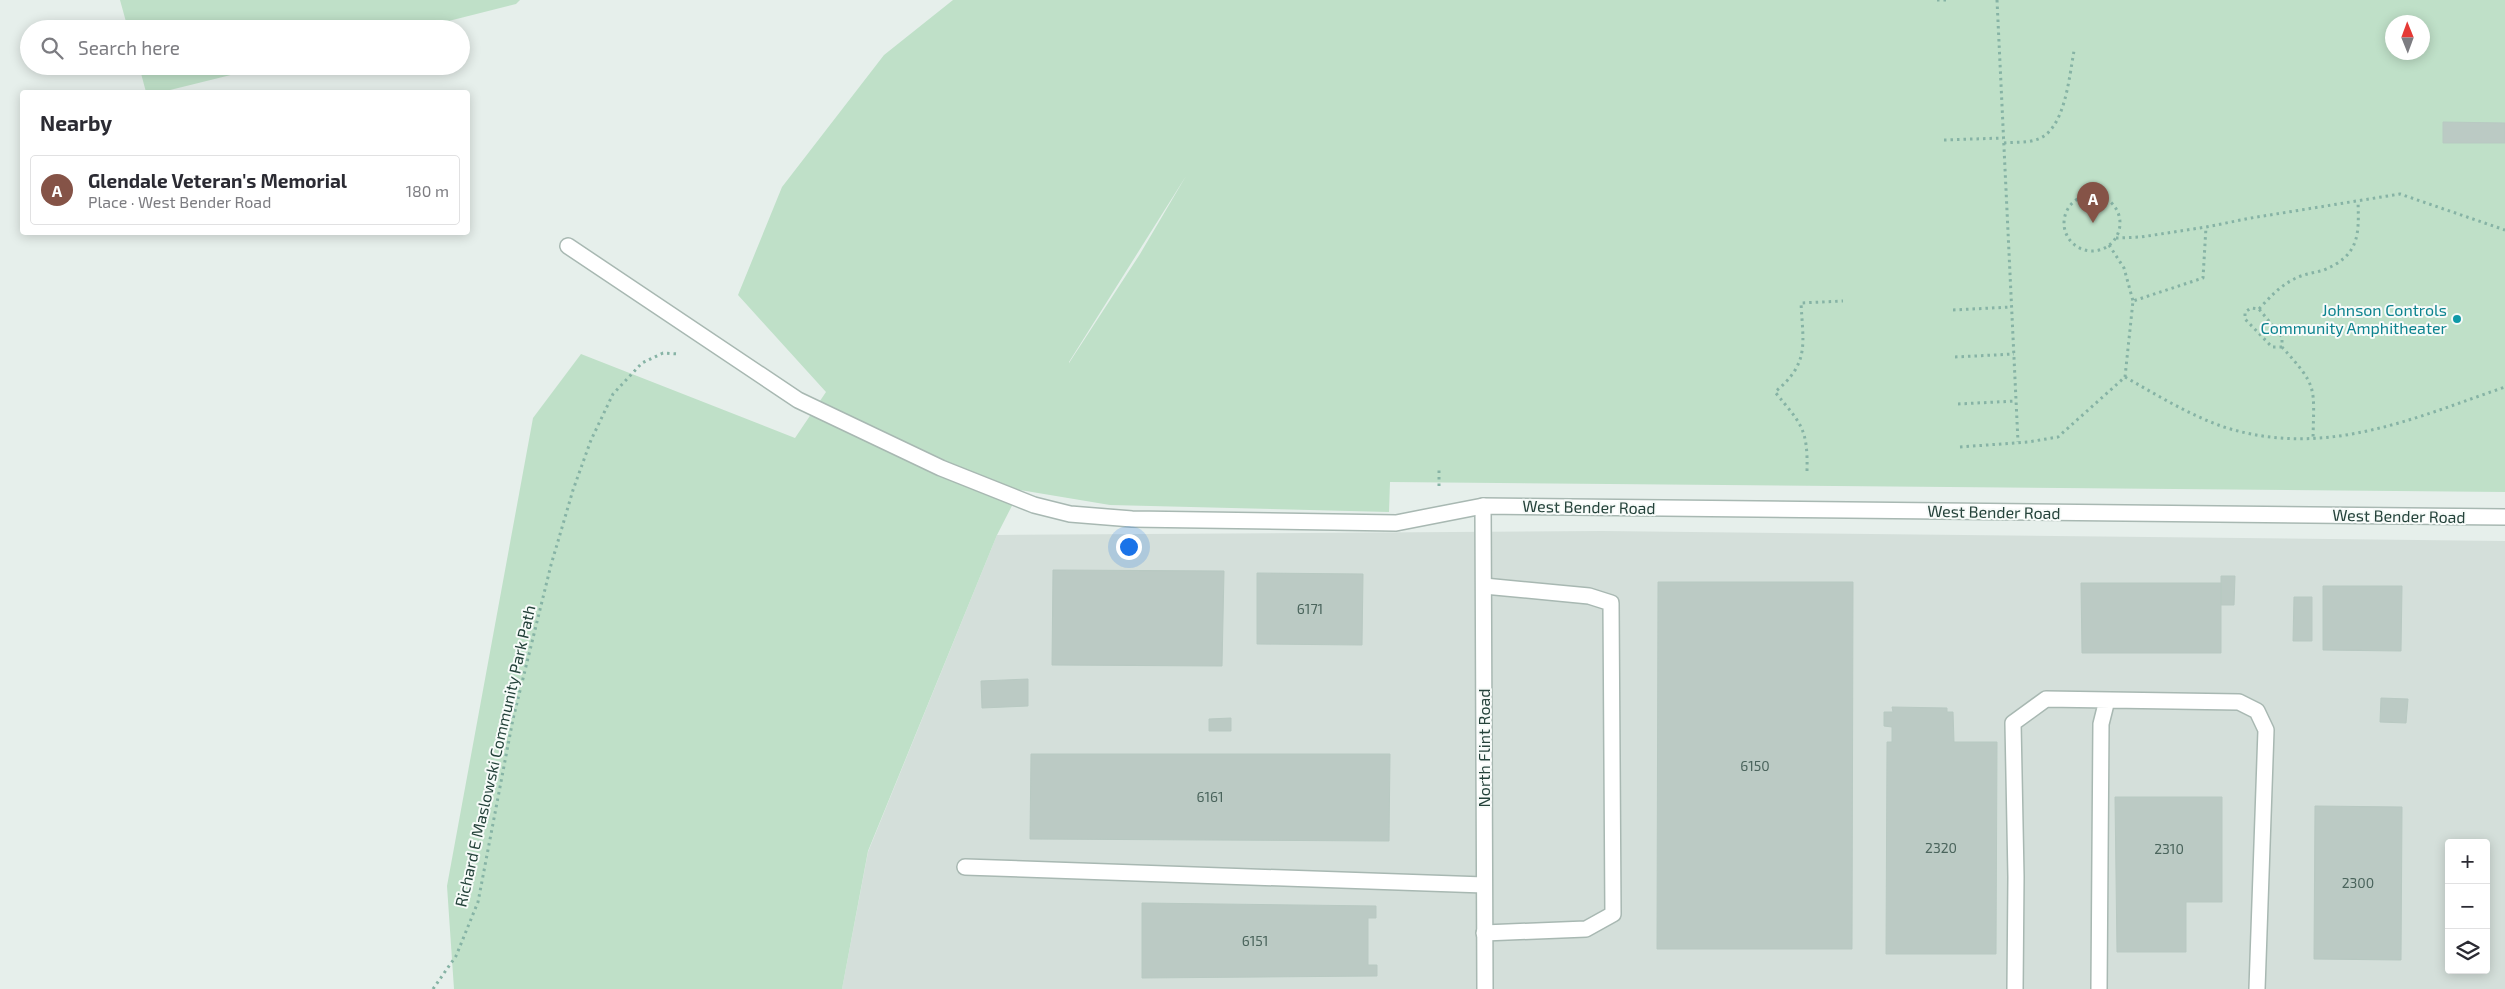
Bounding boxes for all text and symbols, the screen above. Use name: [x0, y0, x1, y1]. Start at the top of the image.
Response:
north arrow: [2385, 15, 2430, 60]
search box: [20, 20, 470, 75]
icon: search: [38, 34, 66, 62]
text: Search here: [78, 36, 180, 59]
text: Nearby: [40, 110, 112, 135]
text: Glendale Veteran's Memorial: [88, 169, 347, 192]
text: A: [52, 181, 62, 200]
text: 180 m: [406, 181, 449, 200]
pin: A: [2077, 182, 2109, 223]
text: Place · West Bender Road: [88, 192, 271, 211]
place label: Johnson Controls Community Amphitheater: [2261, 300, 2448, 337]
marker: Johnson Controls Community Amphitheater: [2451, 313, 2463, 325]
street label: West Bender Road: [1522, 496, 1656, 517]
street label: West Bender Road: [1927, 501, 2061, 522]
street label: West Bender Road: [2332, 505, 2466, 526]
your location: [1116, 534, 1142, 560]
house number: 6171: [1297, 600, 1323, 617]
street label: Richard E Maslowski Community Park Path: [450, 603, 539, 909]
street label: North Flint Road: [1474, 689, 1493, 807]
house number: 6150: [1740, 757, 1770, 774]
house number: 6161: [1196, 788, 1224, 805]
house number: 2320: [1925, 839, 1957, 856]
map controls: [2445, 839, 2490, 974]
button: +: [2445, 839, 2490, 884]
house number: 2310: [2154, 840, 2184, 857]
house number: 2300: [2342, 874, 2374, 891]
button: −: [2445, 884, 2490, 929]
button: layers: [2445, 929, 2490, 974]
house number: 6151: [1242, 932, 1268, 949]

